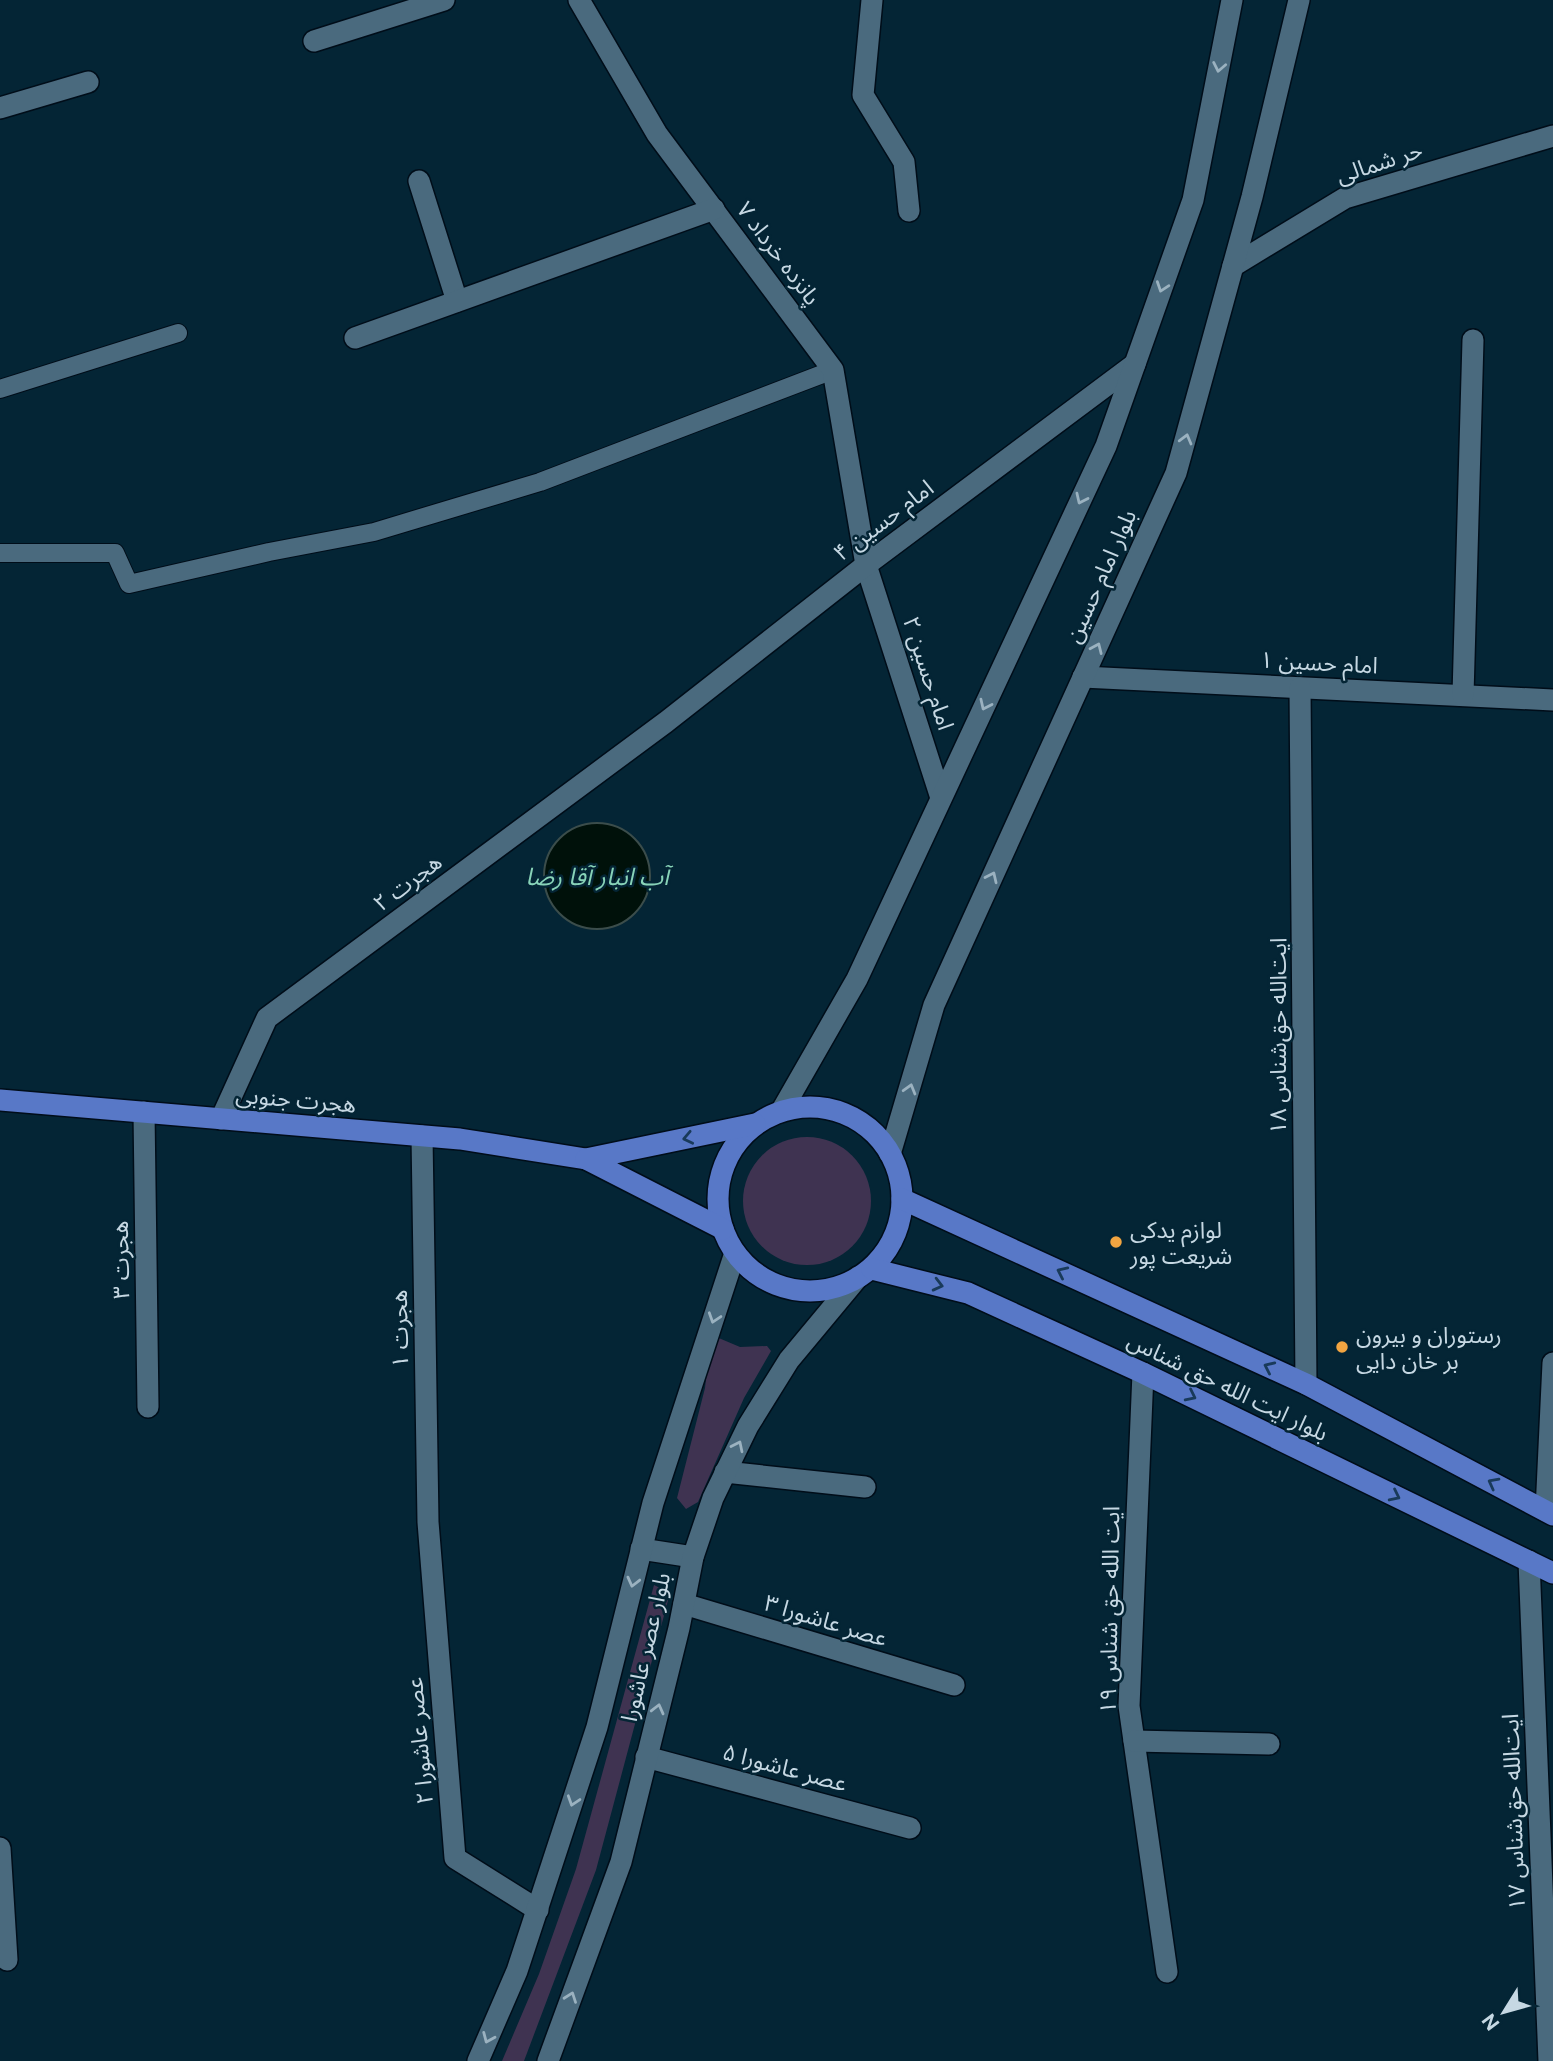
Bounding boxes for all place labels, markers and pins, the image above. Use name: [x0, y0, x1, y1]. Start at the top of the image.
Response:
place label: لوازم یدکی شریعت پور: [1129, 1216, 1232, 1271]
marker: لوازم یدکی شریعت پور: [1108, 1234, 1124, 1250]
place label: رستوران و بیرون بر خان دایی: [1356, 1321, 1502, 1375]
marker: رستوران و بیرون بر خان دایی: [1334, 1339, 1350, 1355]

